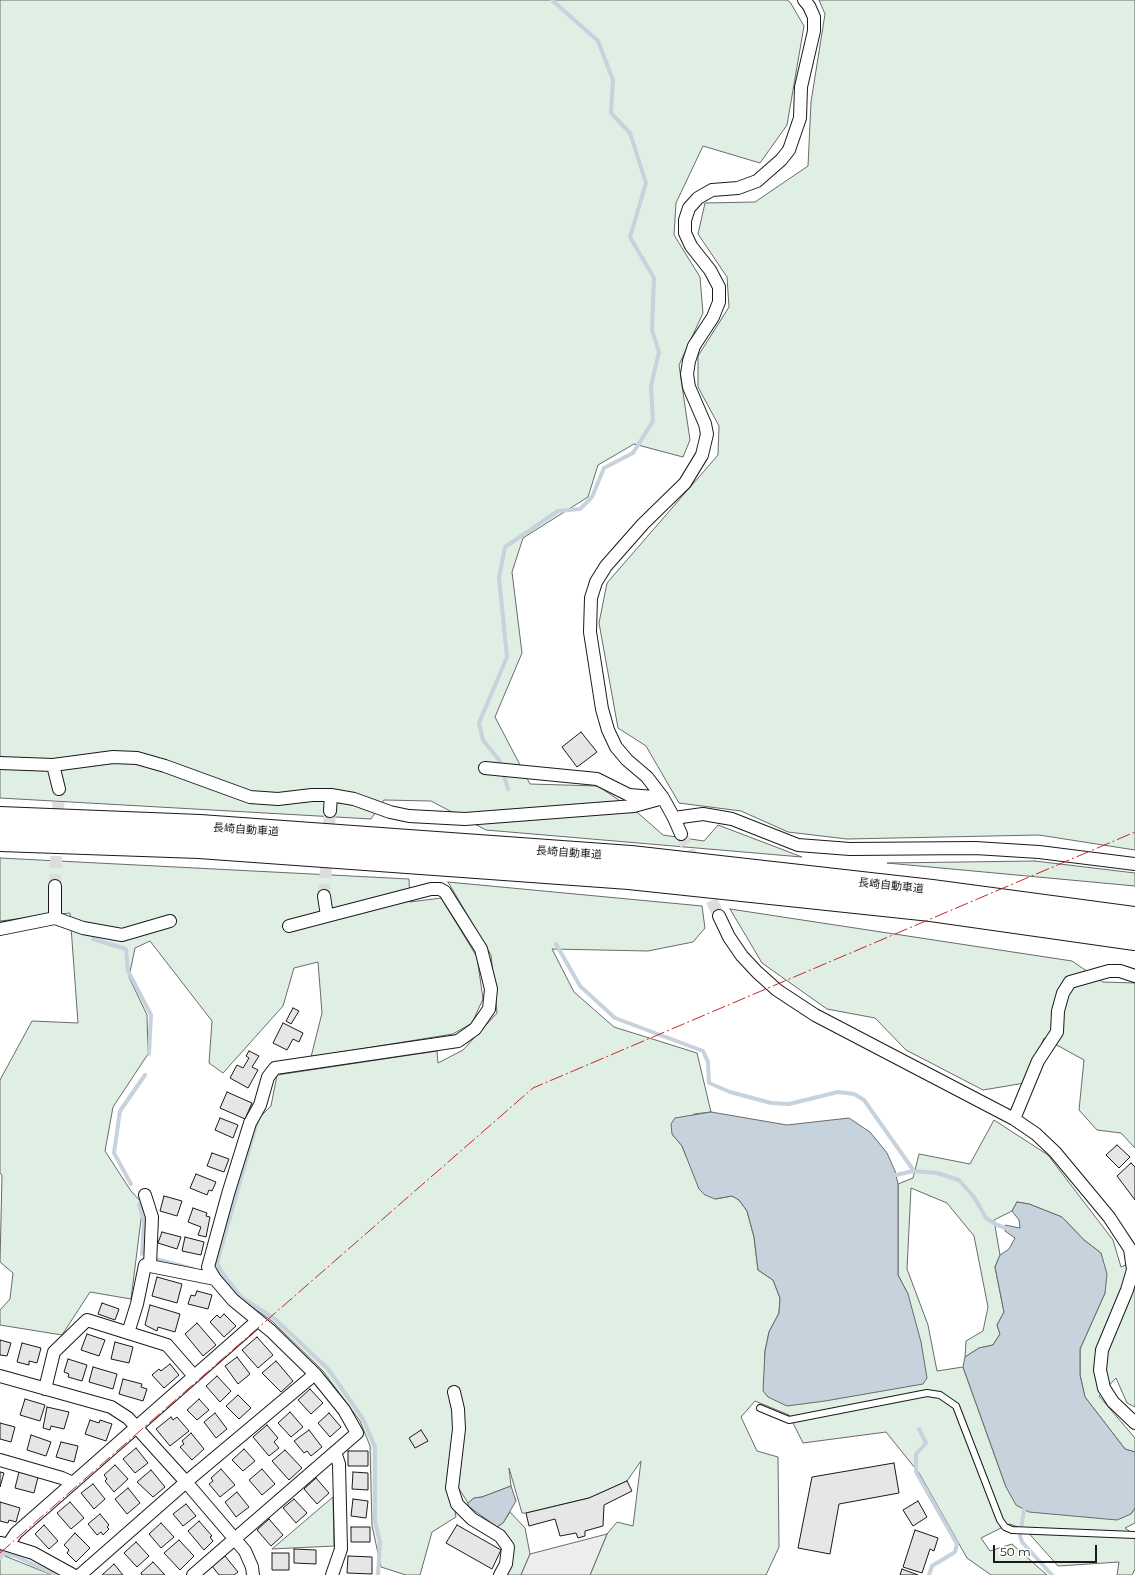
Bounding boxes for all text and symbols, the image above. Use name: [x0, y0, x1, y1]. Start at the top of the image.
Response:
street label: 長崎自動車道: [213, 821, 279, 839]
street label: 長崎自動車道: [536, 844, 602, 862]
street label: 長崎自動車道: [857, 876, 925, 896]
scale bar: [995, 1537, 1099, 1563]
text: 50 m: [1000, 1544, 1031, 1559]

